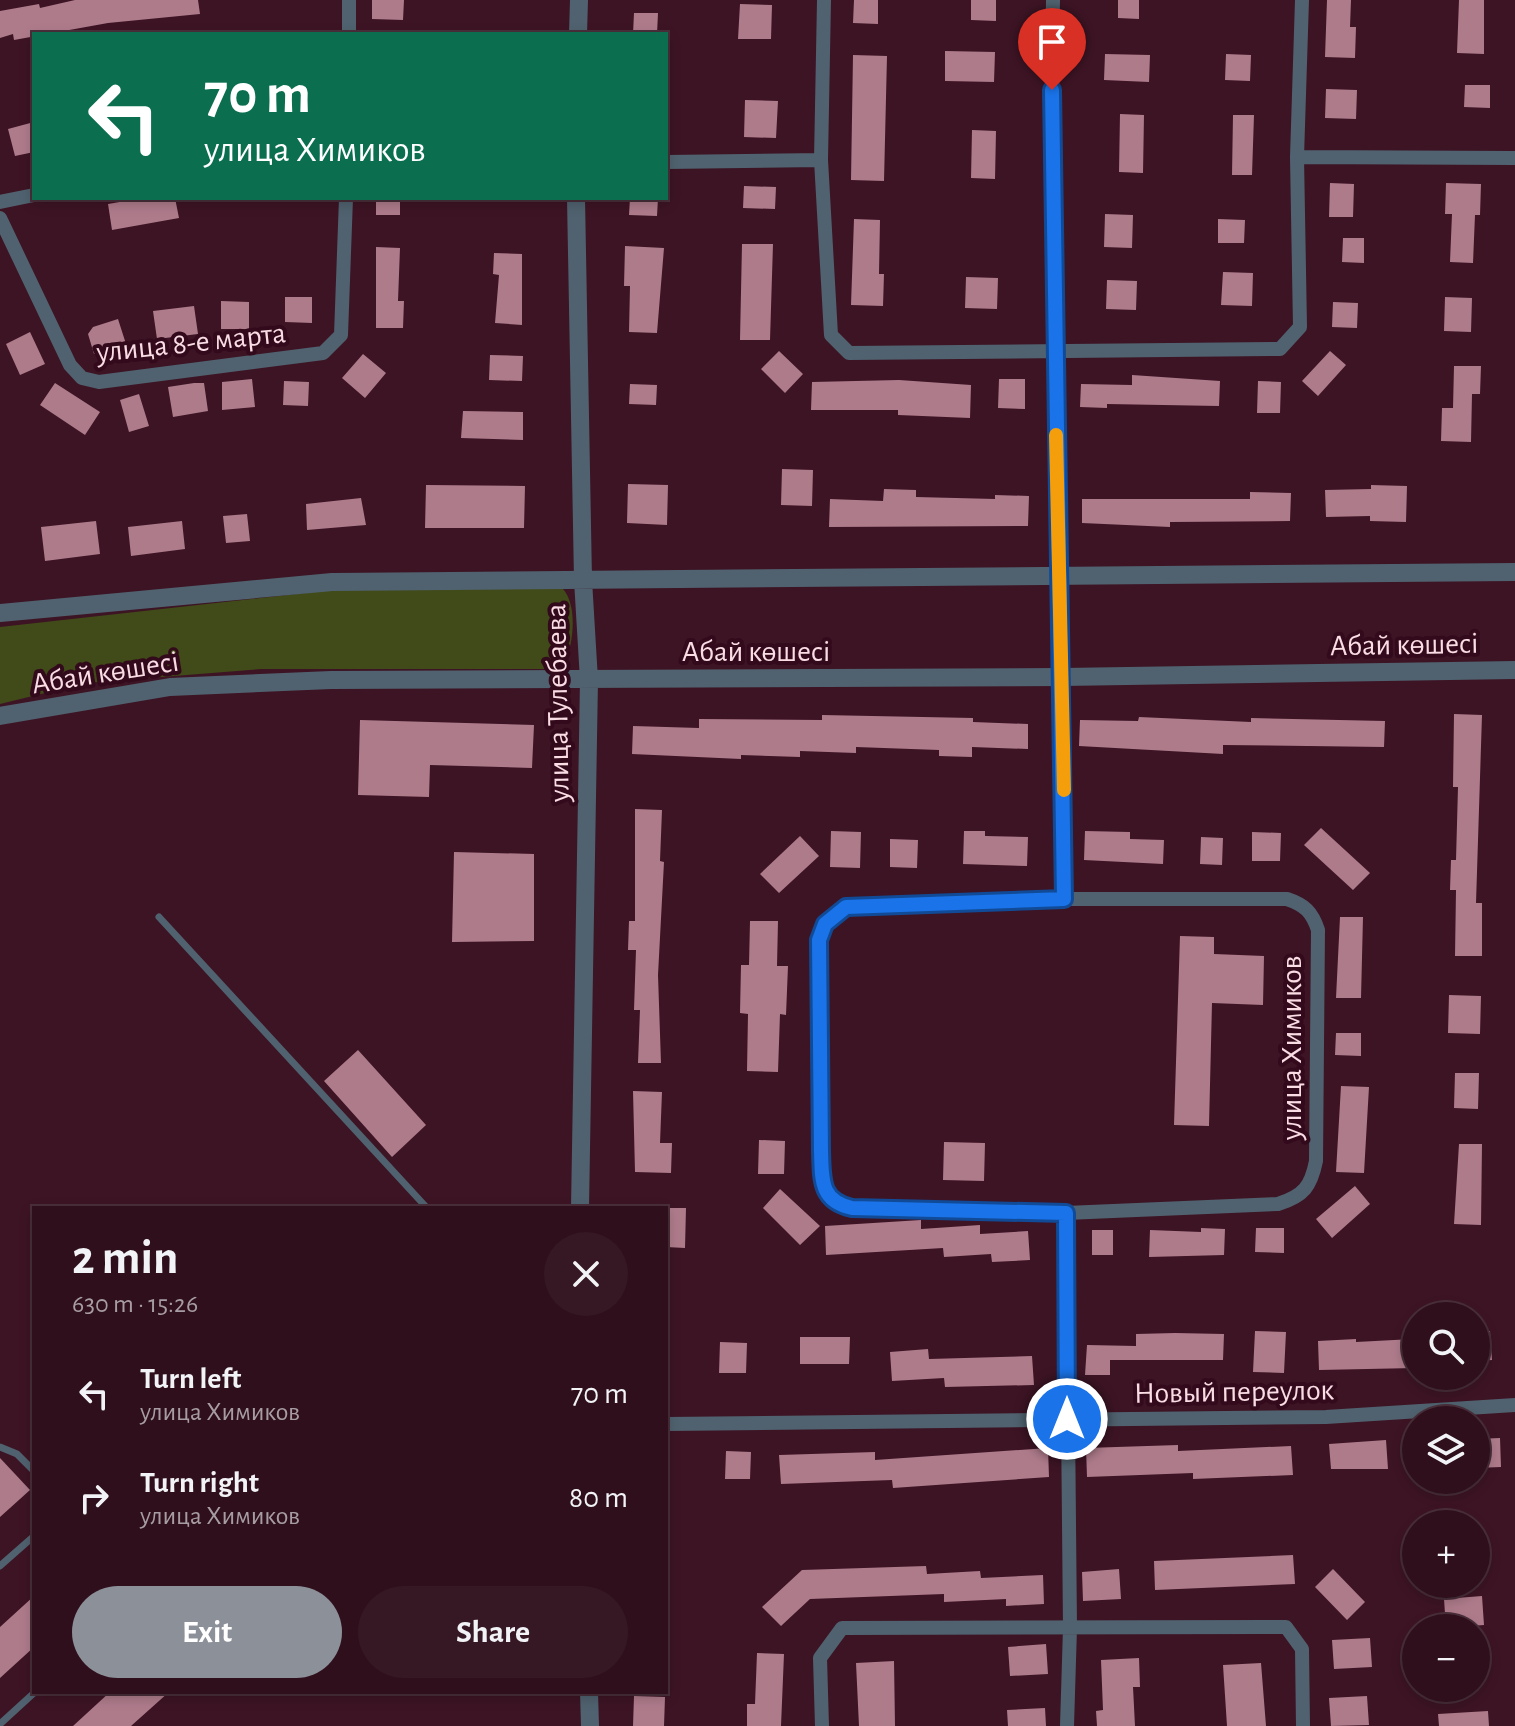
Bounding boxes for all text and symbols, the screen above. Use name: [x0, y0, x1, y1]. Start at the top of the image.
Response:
pin: [1018, 8, 1086, 90]
icon: arrive: [1030, 20, 1074, 64]
icon: left: [72, 64, 176, 168]
text: 70 m: [204, 67, 311, 123]
text: улица Химиков: [204, 132, 426, 168]
street label: улица 8-е марта: [94, 318, 287, 368]
street label: улица Тулебаева: [541, 603, 575, 804]
street label: Абай көшесі: [1330, 629, 1479, 661]
street label: Абай көшесі: [682, 637, 830, 667]
street label: Абай көшесі: [29, 647, 181, 699]
street label: улица Химиков: [1277, 956, 1307, 1141]
button: close: [544, 1232, 628, 1316]
text: 2 min: [72, 1235, 179, 1283]
text: 630 m · 15:26: [72, 1291, 198, 1317]
map controls: [1402, 1302, 1490, 1702]
button: search: [1402, 1302, 1490, 1390]
text: Turn left: [140, 1364, 241, 1394]
icon: left: [72, 1372, 116, 1416]
street label: Новый переулок: [1134, 1375, 1335, 1409]
position arrow: [1025, 1377, 1109, 1461]
text: 70 m: [571, 1379, 628, 1409]
text: улица Химиков: [140, 1399, 300, 1425]
button: layers: [1402, 1406, 1490, 1494]
text: Turn right: [140, 1468, 259, 1498]
icon: right: [72, 1476, 116, 1520]
text: 80 m: [569, 1483, 628, 1513]
text: улица Химиков: [140, 1503, 300, 1529]
button: +: [1402, 1510, 1490, 1598]
button: Exit: [72, 1586, 342, 1678]
button: Share: [358, 1586, 628, 1678]
button: −: [1402, 1614, 1490, 1702]

